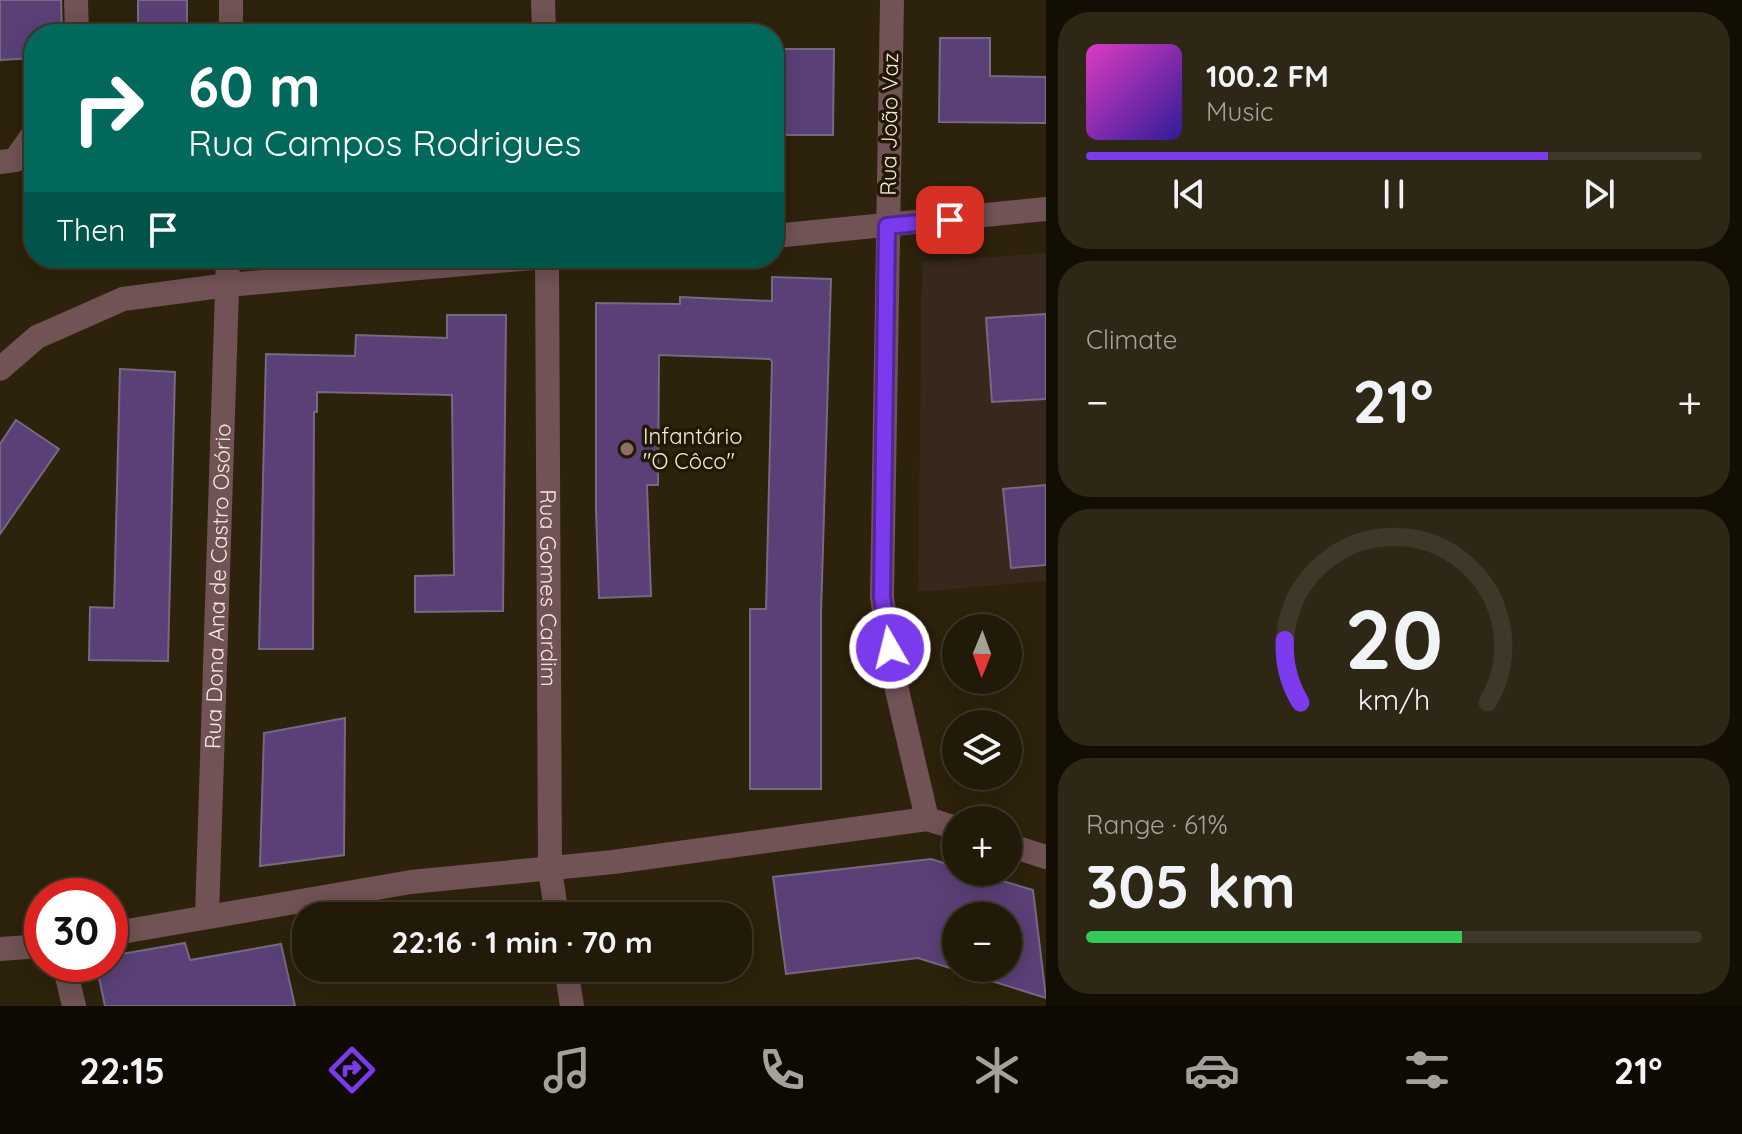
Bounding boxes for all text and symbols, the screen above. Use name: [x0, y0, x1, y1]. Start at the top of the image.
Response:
text: 60 m: [188, 51, 321, 121]
street label: Rua João Vaz: [874, 52, 904, 196]
icon: right: [56, 56, 160, 160]
text: 100.2 FM: [1206, 57, 1329, 95]
text: Music: [1206, 95, 1274, 128]
text: Rua Campos Rodrigues: [188, 120, 581, 165]
icon: previous: [1167, 172, 1211, 216]
icon: pause: [1372, 172, 1416, 216]
icon: next: [1577, 172, 1621, 216]
pin: [916, 186, 984, 254]
icon: arrive: [928, 198, 972, 242]
icon: arrive: [141, 208, 185, 252]
text: Then: [56, 211, 125, 249]
text: Climate: [1086, 323, 1177, 356]
text: 21°: [1353, 363, 1434, 438]
text: −: [1086, 374, 1109, 429]
text: +: [1677, 374, 1702, 429]
place label: Infantário "O Côco": [643, 422, 742, 475]
street label: Rua Dona Ana de Castro Osório: [198, 423, 237, 749]
marker: Infantário "O Côco": [618, 440, 636, 458]
street label: Rua Gomes Cardim: [534, 489, 563, 687]
text: 20: [1345, 586, 1443, 690]
position arrow: [848, 606, 932, 690]
north arrow: [942, 614, 1022, 694]
map controls: [942, 614, 1022, 982]
text: km/h: [1358, 681, 1430, 717]
button: layers: [942, 710, 1022, 790]
button: +: [942, 806, 1022, 886]
text: Range · 61%: [1086, 808, 1228, 841]
text: 305 km: [1086, 848, 1296, 923]
speed limit sign: 30: [24, 878, 128, 982]
button: −: [942, 902, 1022, 982]
text: 22:16 · 1 min · 70 m: [391, 923, 653, 961]
icon: directions: [324, 1042, 380, 1098]
icon: music: [539, 1042, 595, 1098]
icon: phone: [754, 1042, 810, 1098]
icon: climate: [969, 1042, 1025, 1098]
icon: car: [1184, 1042, 1240, 1098]
icon: filters: [1399, 1042, 1455, 1098]
text: 22:15: [79, 1048, 165, 1093]
text: 21°: [1614, 1048, 1662, 1093]

